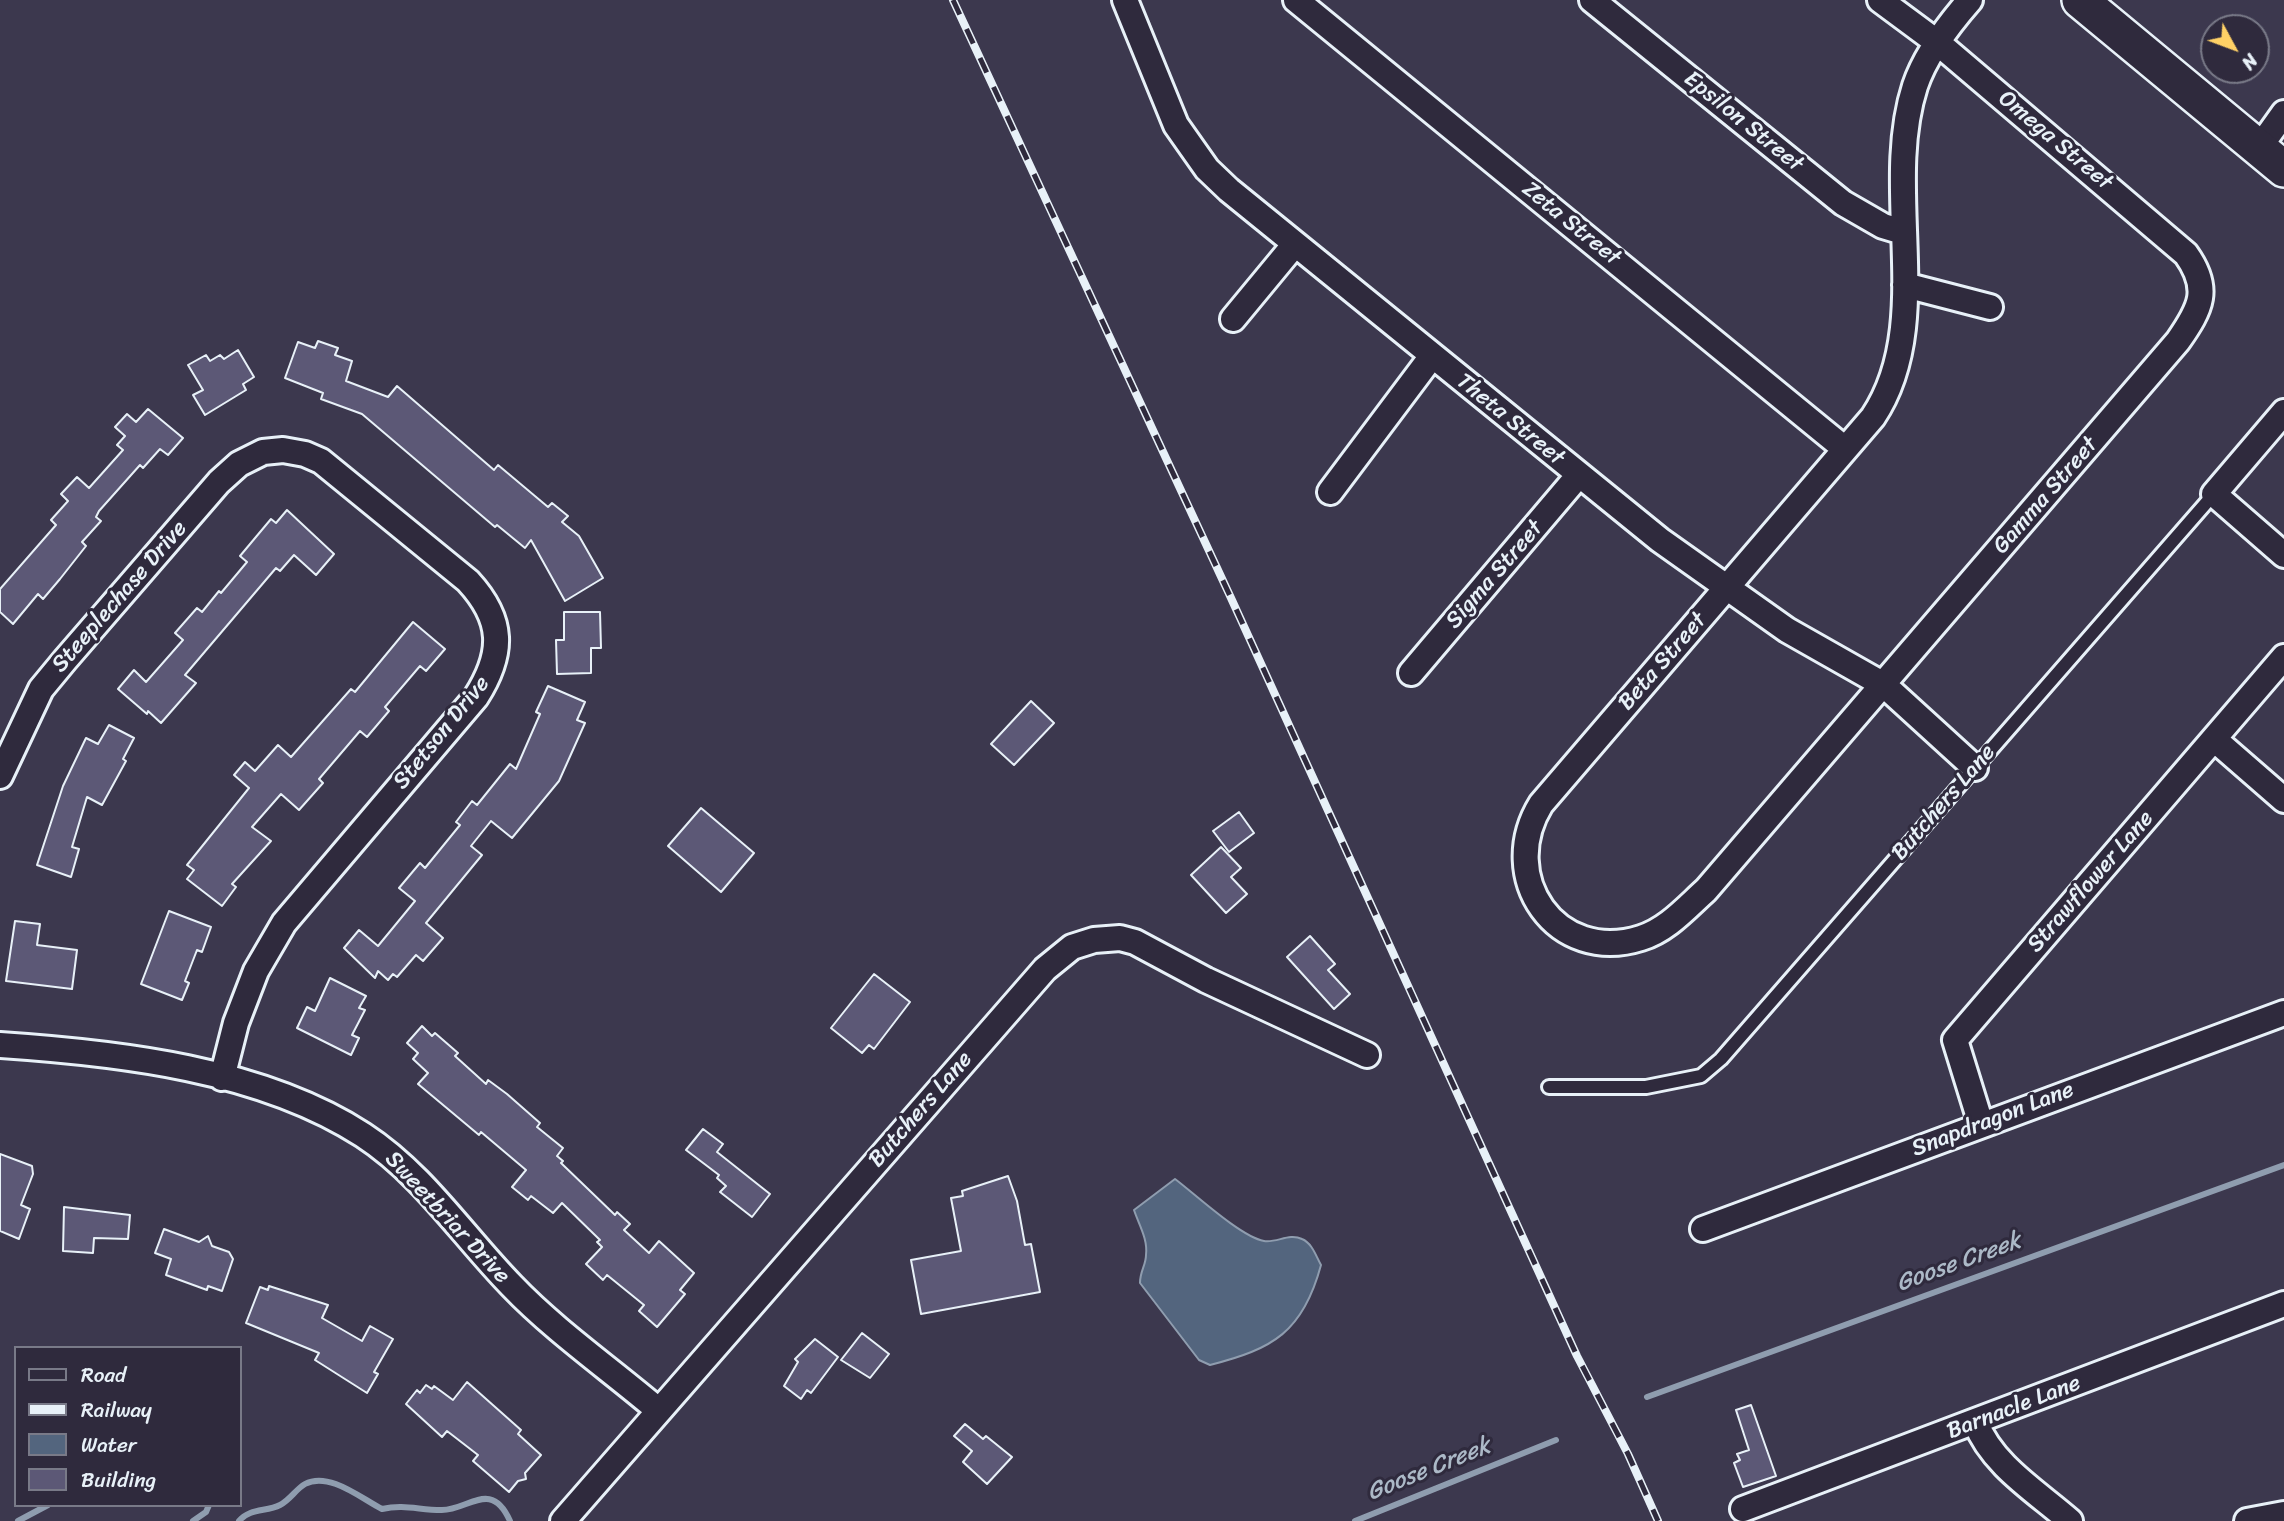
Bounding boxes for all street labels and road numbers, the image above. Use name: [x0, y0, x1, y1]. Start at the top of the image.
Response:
street label: Epsilon Street: [1678, 66, 1808, 178]
street label: Omega Street: [1992, 85, 2118, 197]
street label: Zeta Street: [1516, 176, 1626, 272]
street label: Theta Street: [1450, 368, 1570, 472]
street label: Gamma Street: [1988, 432, 2104, 560]
street label: Steeplechase Drive: [47, 515, 193, 679]
street label: Sigma Street: [1440, 515, 1550, 635]
street label: Beta Street: [1613, 607, 1713, 717]
street label: Stetson Drive: [388, 671, 496, 795]
street label: Butchers Lane: [1886, 739, 2002, 867]
street label: Strawflower Lane: [2022, 806, 2160, 958]
street label: Butchers Lane: [863, 1046, 979, 1174]
street label: Snapdragon Lane: [1908, 1076, 2078, 1164]
street label: Sweetbriar Drive: [379, 1146, 515, 1290]
street label: Barnacle Lane: [1943, 1370, 2085, 1446]

